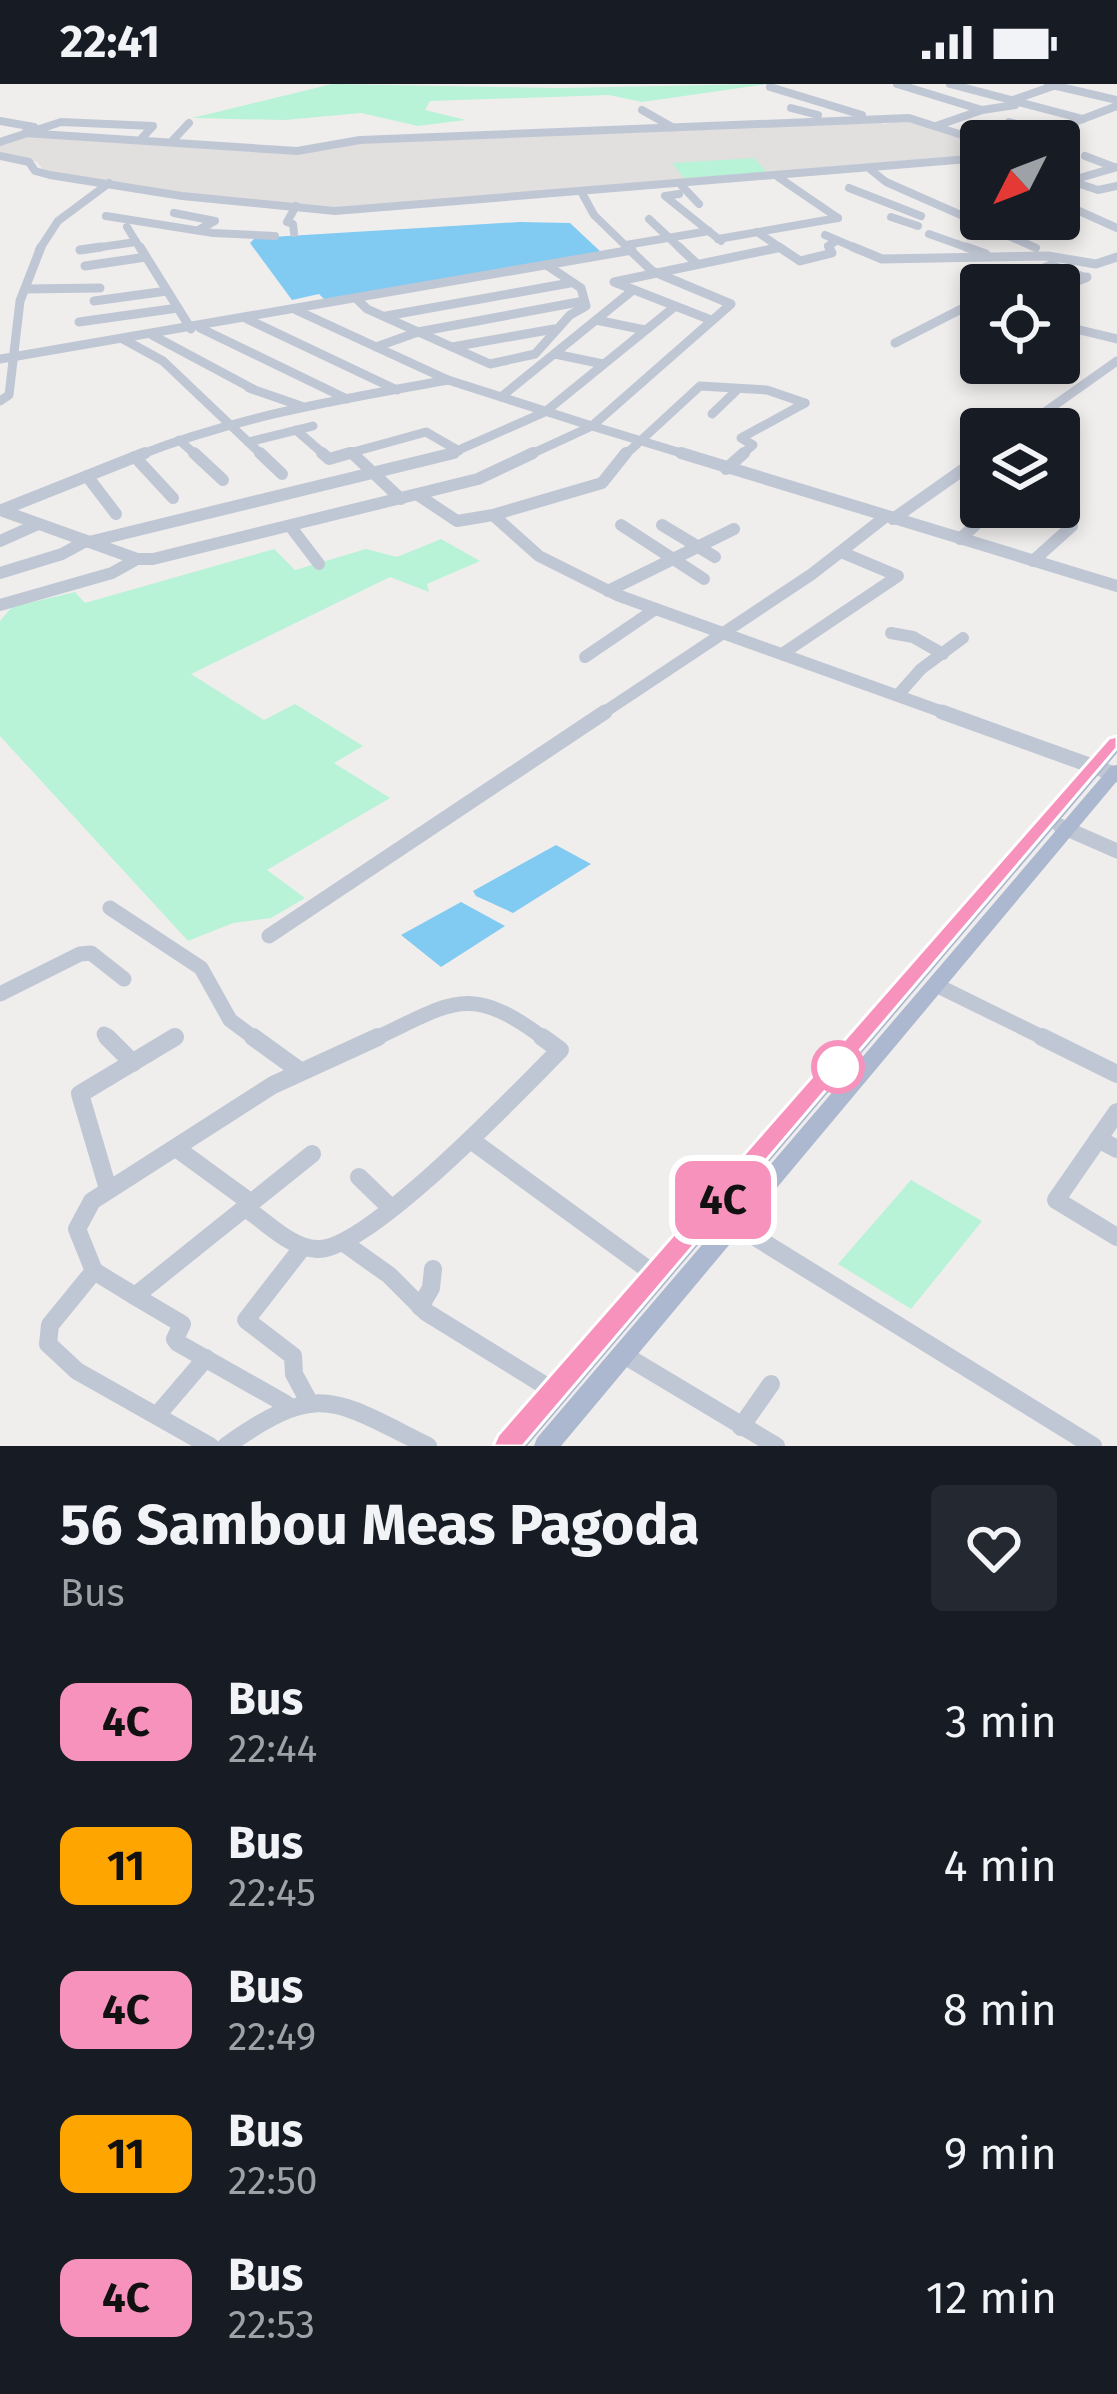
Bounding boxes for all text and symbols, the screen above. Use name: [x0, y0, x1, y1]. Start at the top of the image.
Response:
text: 22:41: [60, 15, 160, 69]
north arrow: [960, 120, 1080, 240]
map controls: [960, 120, 1080, 528]
button: locate: [960, 264, 1080, 384]
button: layers: [960, 408, 1080, 528]
unlabelled marker: [813, 1042, 863, 1092]
line badge: 4C: [669, 1161, 777, 1239]
text: 4C: [699, 1175, 747, 1225]
button: heart: [931, 1485, 1057, 1611]
text: 56 Sambou Meas Pagoda: [60, 1491, 700, 1559]
text: Bus: [60, 1570, 125, 1616]
text: Bus: [228, 1672, 303, 1726]
text: 3 min: [945, 1695, 1057, 1749]
text: 4C: [102, 1697, 150, 1747]
text: 22:44: [228, 1726, 317, 1772]
text: Bus: [228, 1816, 303, 1870]
text: 4 min: [944, 1839, 1057, 1893]
text: 11: [107, 1841, 145, 1891]
text: 22:45: [228, 1870, 316, 1916]
text: Bus: [228, 1960, 303, 2014]
text: 8 min: [943, 1983, 1057, 2037]
text: 4C: [102, 1985, 150, 2035]
text: 22:49: [228, 2014, 316, 2060]
text: Bus: [228, 2104, 303, 2158]
text: 9 min: [944, 2127, 1057, 2181]
text: 11: [107, 2129, 145, 2179]
text: 22:50: [228, 2158, 317, 2204]
text: Bus: [228, 2248, 303, 2302]
text: 12 min: [926, 2271, 1057, 2325]
text: 4C: [102, 2273, 150, 2323]
text: 22:53: [228, 2302, 315, 2348]

